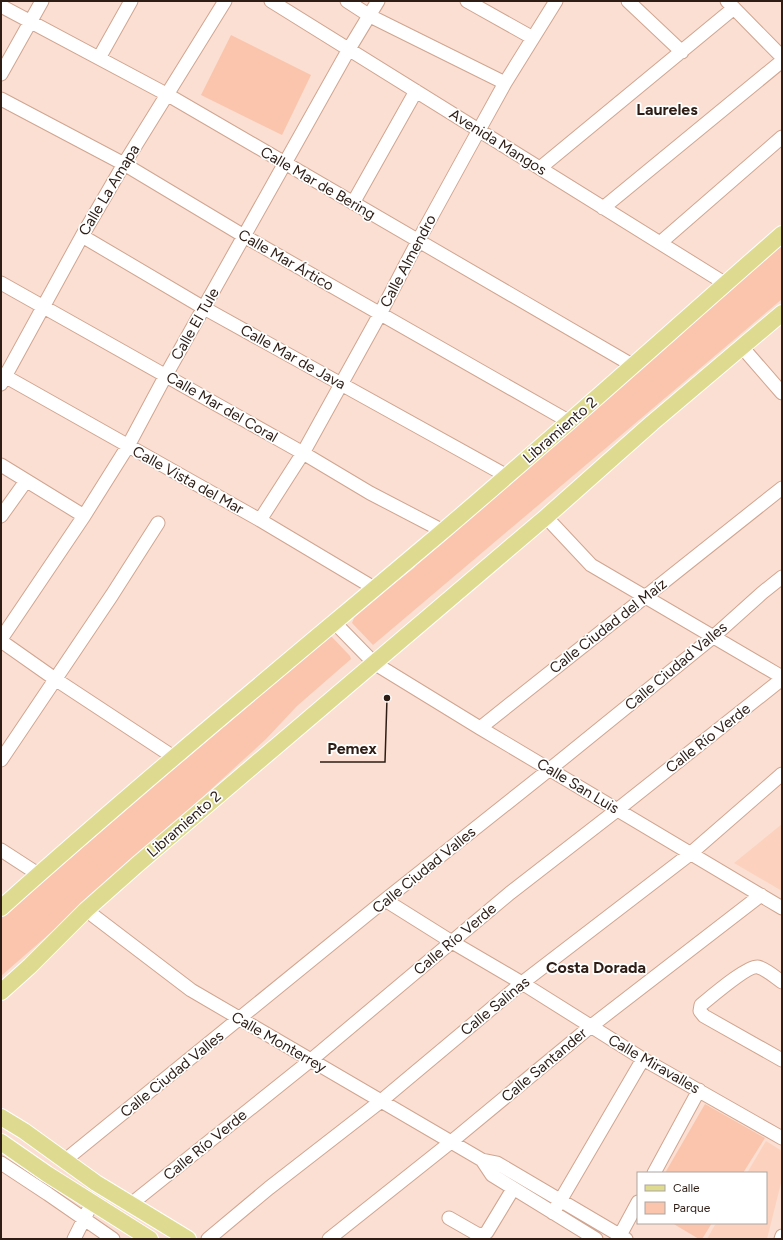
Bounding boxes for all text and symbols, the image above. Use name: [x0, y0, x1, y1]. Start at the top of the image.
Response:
district label: Laureles: [636, 100, 698, 119]
street label: Avenida Mangos: [446, 105, 550, 179]
street label: Calle La Amapa: [75, 141, 143, 239]
street label: Calle Mar de Bering: [257, 143, 379, 223]
street label: Calle Almendro: [376, 211, 440, 310]
street label: Calle Mar Ártico: [235, 225, 337, 295]
street label: Calle El Tule: [167, 285, 223, 363]
street label: Calle Mar de Java: [237, 321, 349, 393]
street label: Calle Mar del Coral: [163, 368, 281, 446]
street label: Libramiento 2: [519, 393, 601, 467]
street label: Calle Vista del Mar: [129, 442, 247, 518]
street label: Calle Ciudad del Maíz: [546, 575, 670, 677]
street label: Calle Ciudad Valles: [621, 618, 731, 714]
street label: Calle Río Verde: [662, 699, 754, 777]
callout: Pemex: [320, 734, 385, 762]
text: Pemex: [327, 739, 377, 758]
street label: Calle San Luis: [534, 754, 622, 818]
street label: Libramiento 2: [143, 787, 225, 861]
street label: Calle Ciudad Valles: [369, 823, 479, 917]
street label: Calle Río Verde: [410, 899, 500, 979]
district label: Costa Dorada: [546, 958, 646, 977]
street label: Calle Salinas: [457, 973, 533, 1039]
street label: Calle Monterrey: [228, 1008, 330, 1076]
street label: Calle Santander: [498, 1024, 590, 1106]
street label: Calle Ciudad Valles: [117, 1027, 227, 1121]
street label: Calle Miravalles: [605, 1031, 703, 1097]
street label: Calle Río Verde: [160, 1106, 250, 1184]
legend: [637, 1172, 767, 1224]
text: Calle: [673, 1181, 700, 1195]
text: Parque: [673, 1201, 711, 1215]

